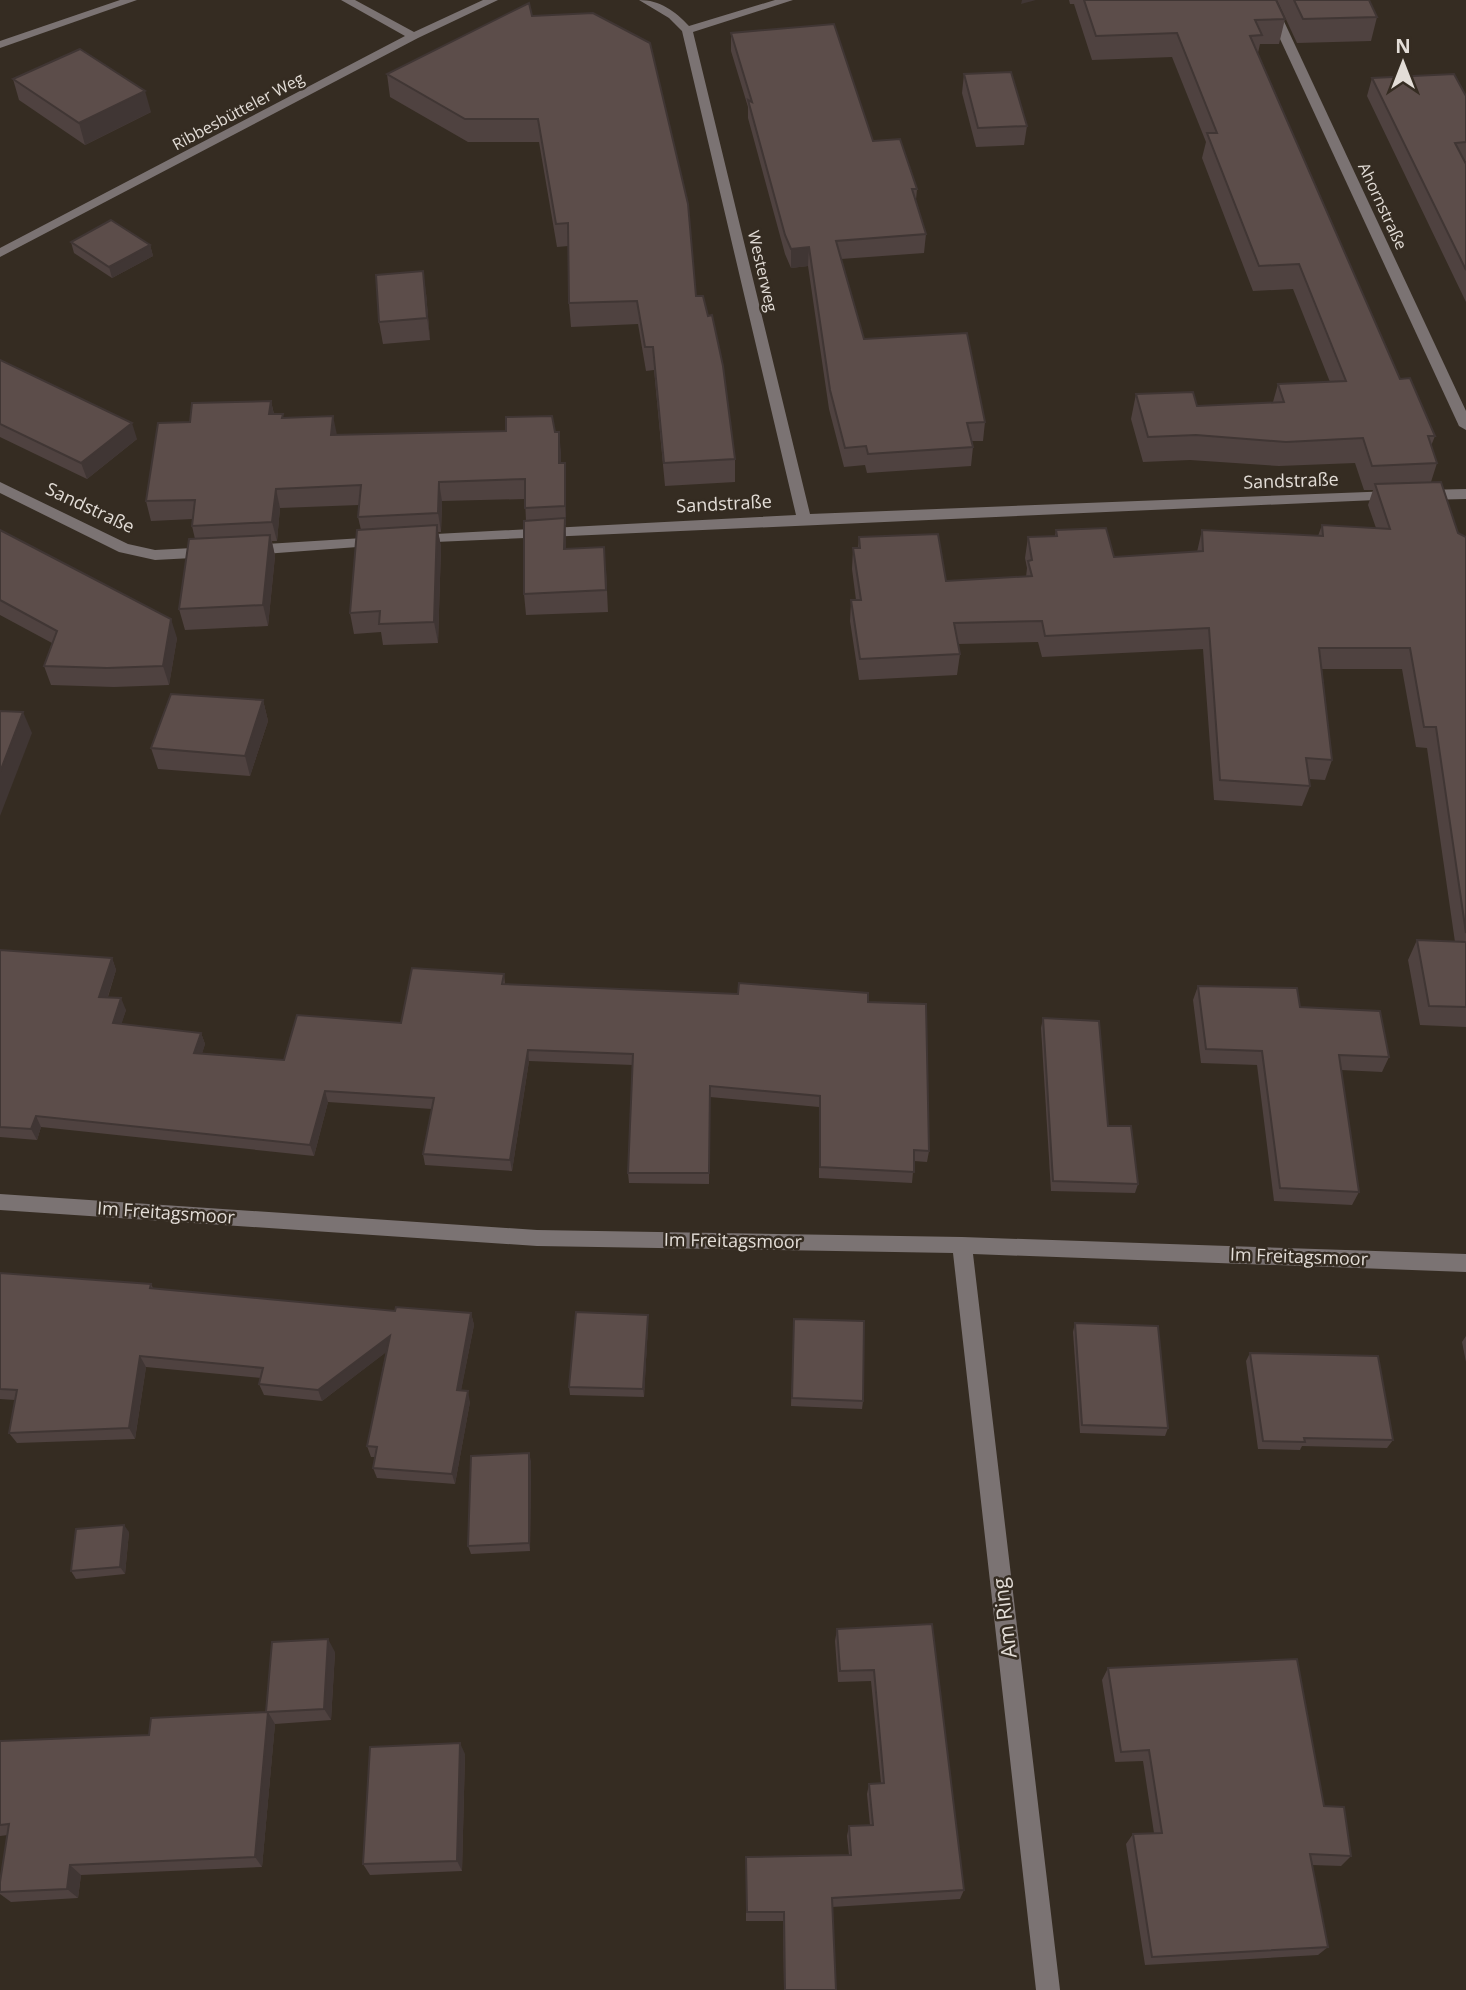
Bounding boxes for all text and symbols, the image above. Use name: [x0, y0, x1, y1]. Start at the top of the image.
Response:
north arrow: [1368, 28, 1438, 98]
text: N: [1395, 33, 1411, 59]
street label: Ribbesbütteler Weg: [168, 67, 308, 155]
street label: Ahornstraße: [1353, 159, 1413, 253]
street label: Westerweg: [743, 228, 783, 314]
street label: Sandstraße: [1243, 466, 1339, 494]
street label: Sandstraße: [42, 476, 139, 538]
street label: Sandstraße: [676, 489, 772, 517]
street label: Im Freitagsmoor: [96, 1195, 236, 1229]
street label: Im Freitagsmoor: [664, 1227, 803, 1253]
street label: Im Freitagsmoor: [1230, 1242, 1369, 1270]
street label: Am Ring: [985, 1576, 1023, 1660]

